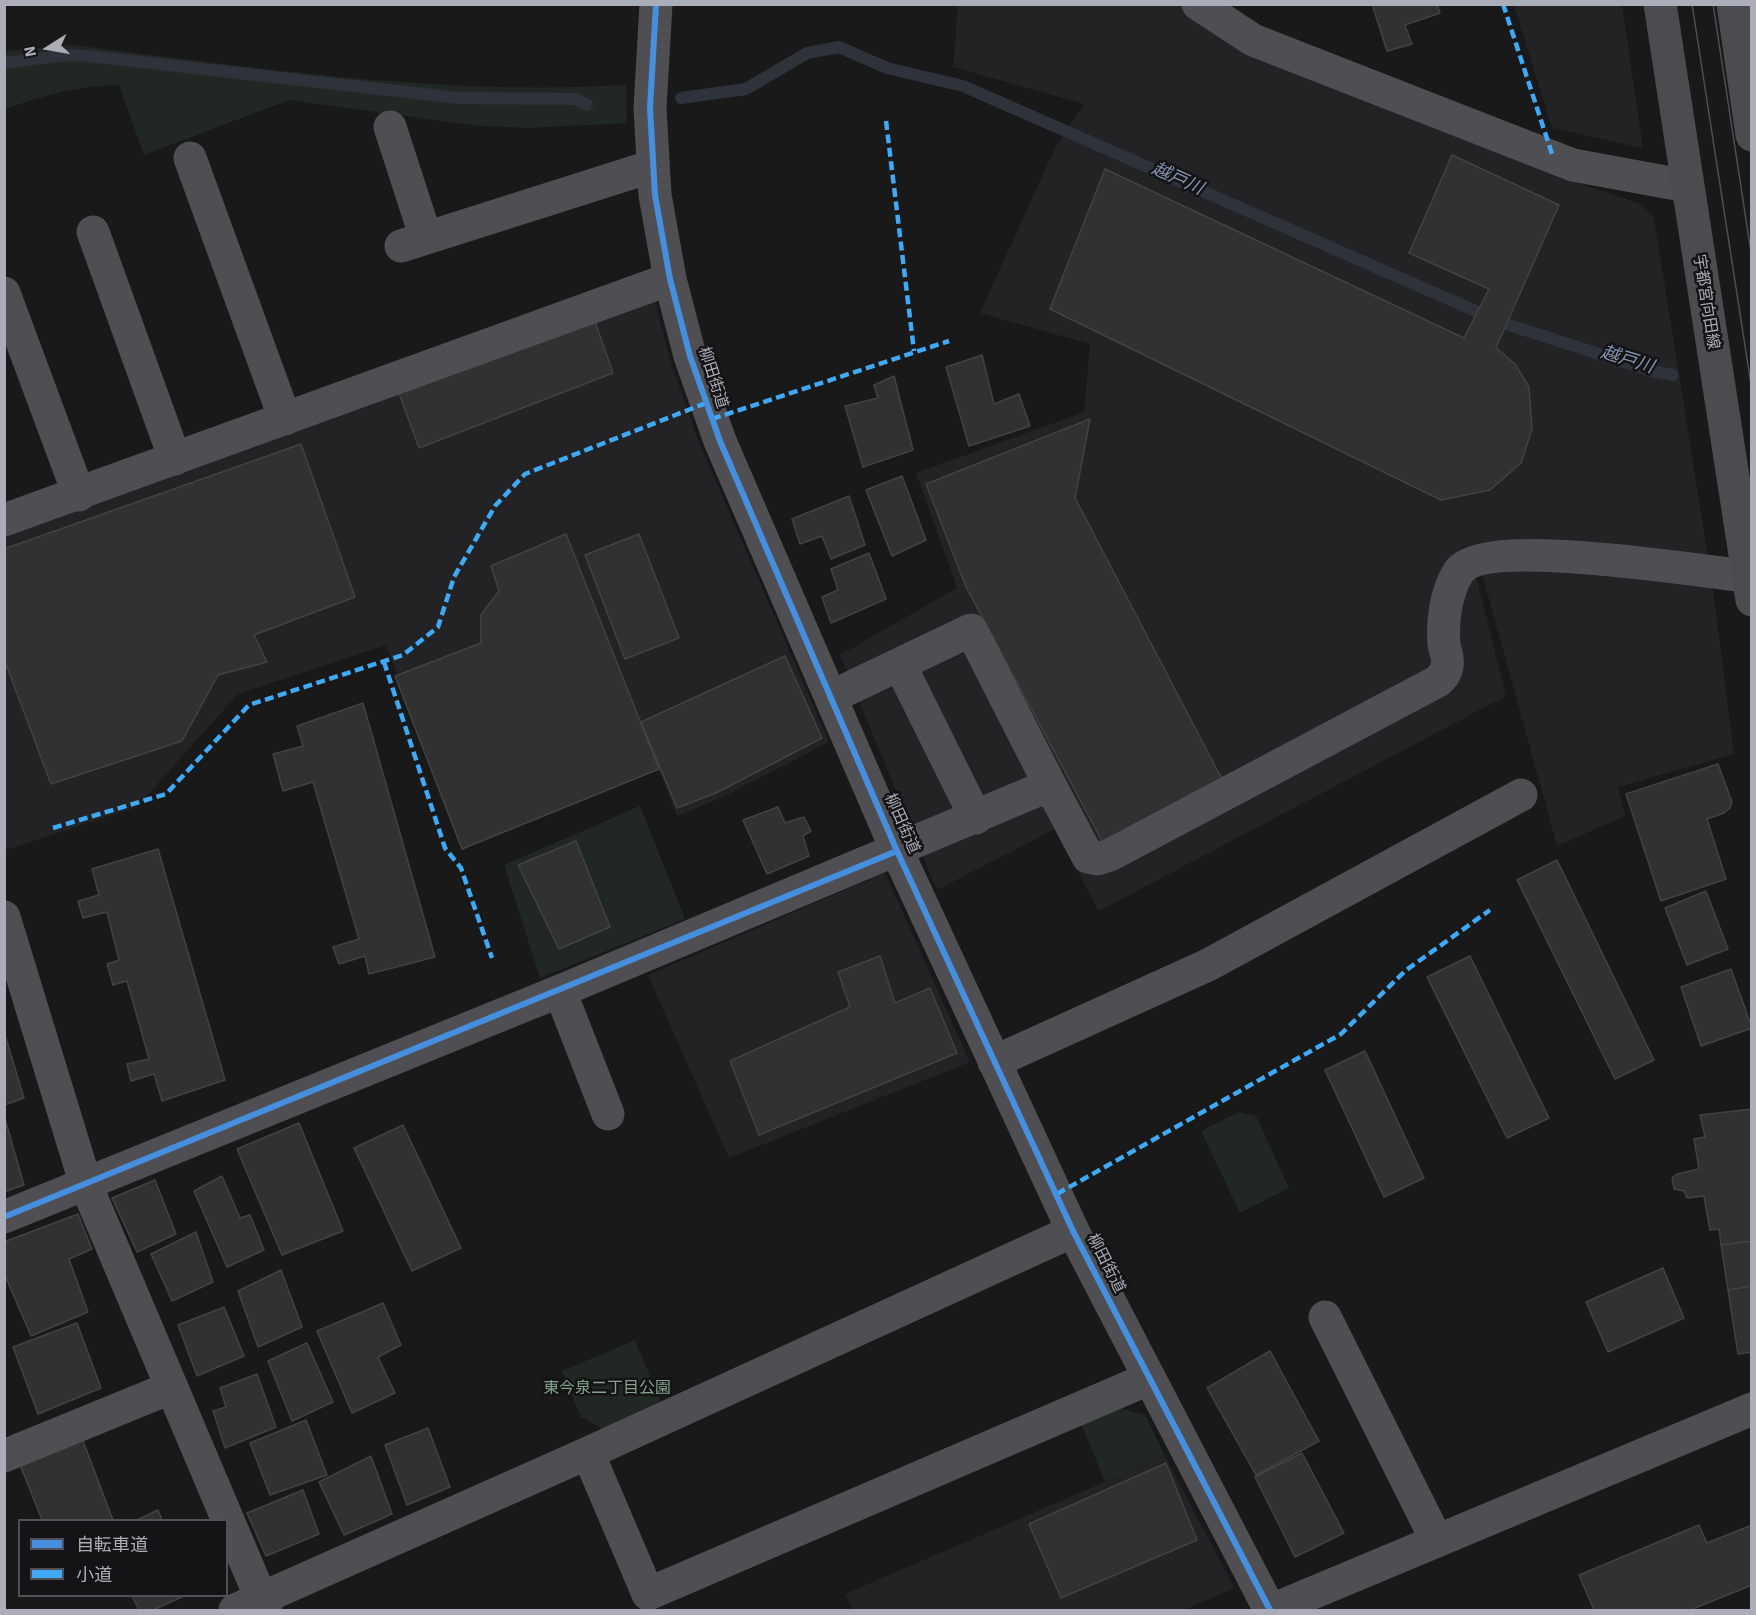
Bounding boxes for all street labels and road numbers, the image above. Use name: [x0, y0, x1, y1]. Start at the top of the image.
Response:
street label: 宇都宮向田線: [1688, 253, 1722, 351]
street label: 柳田街道: [693, 345, 731, 411]
street label: 柳田街道: [879, 791, 923, 857]
street label: 柳田街道: [1082, 1231, 1128, 1297]

